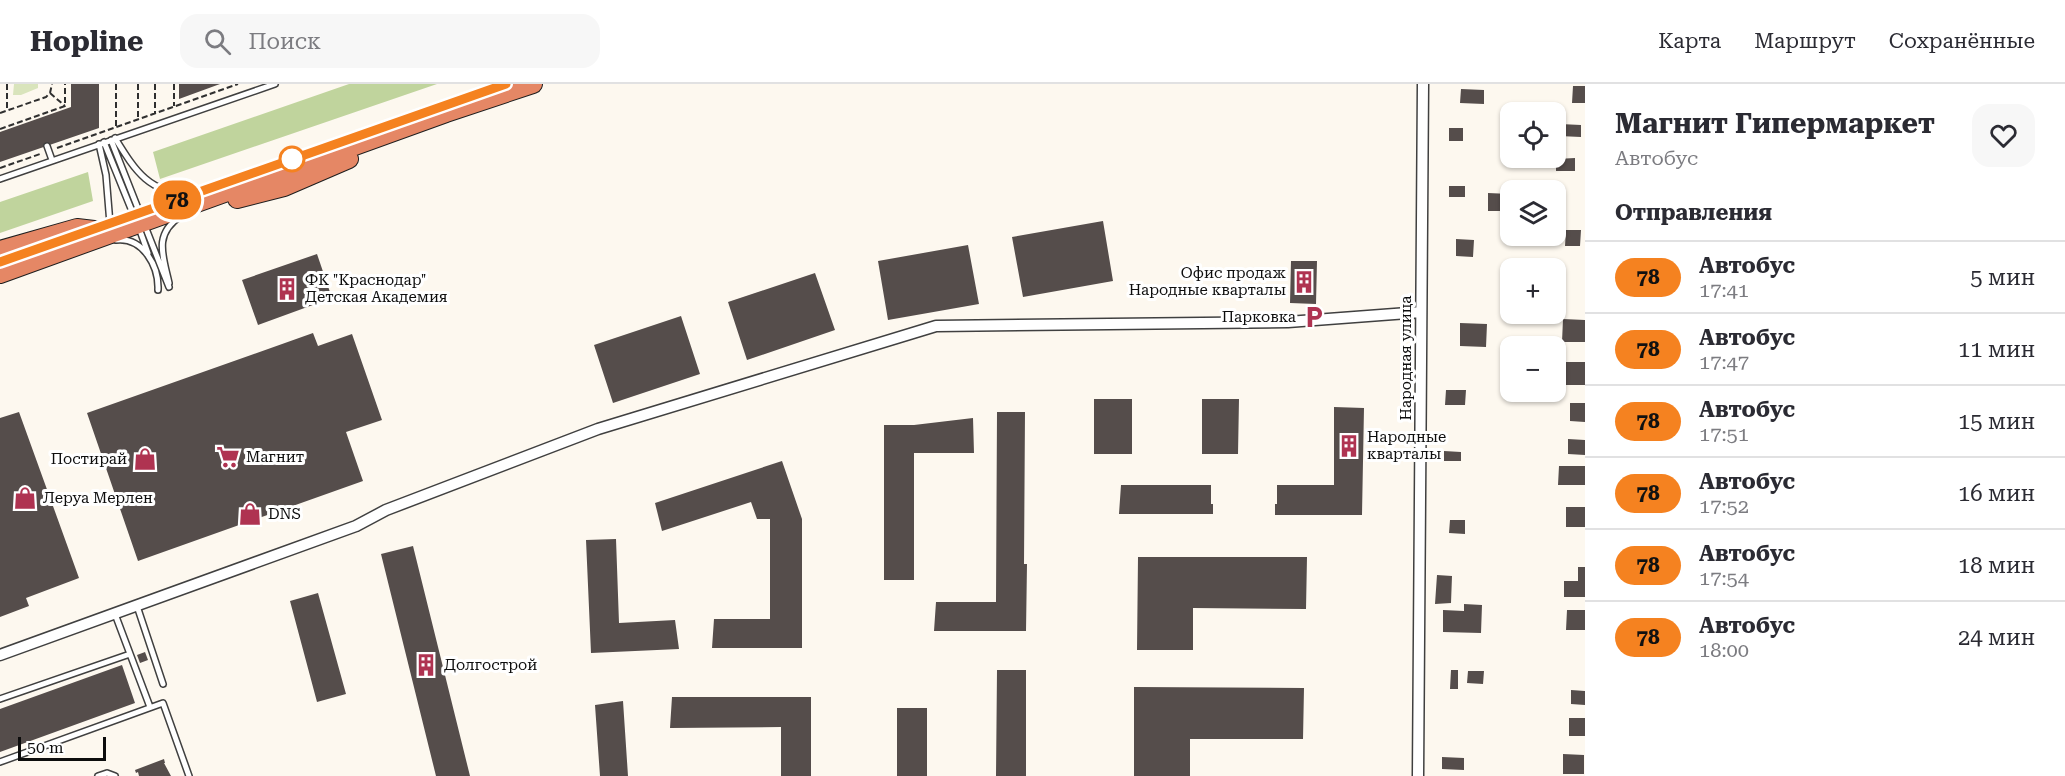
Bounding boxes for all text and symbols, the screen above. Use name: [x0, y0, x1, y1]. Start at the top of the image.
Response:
search box: [180, 14, 600, 68]
text: Hopline: [30, 25, 144, 58]
icon: search: [201, 25, 234, 58]
text: Поиск: [249, 29, 321, 54]
text: Карта: [1658, 29, 1721, 53]
text: Маршрут: [1754, 29, 1856, 53]
text: Сохранённые: [1889, 29, 2035, 53]
map controls: [1500, 102, 1566, 402]
button: locate: [1500, 102, 1566, 168]
button: heart: [1972, 104, 2035, 167]
text: Магнит Гипермаркет: [1615, 107, 1935, 140]
unlabelled marker: [279, 146, 305, 172]
text: Автобус: [1615, 146, 1698, 170]
line badge: 78: [150, 180, 204, 220]
button: layers: [1500, 180, 1566, 246]
text: 78: [165, 188, 189, 212]
text: Отправления: [1615, 200, 1772, 225]
text: Автобус: [1699, 253, 1795, 278]
button: +: [1500, 258, 1566, 324]
place label: Офис продаж Народные кварталы: [1129, 264, 1286, 299]
text: 78: [1636, 265, 1660, 289]
text: 5 мин: [1970, 265, 2035, 290]
building icon: Офис продаж Народные кварталы: [1291, 269, 1317, 295]
place label: ФК "Краснодар" Детская Академия: [305, 271, 448, 306]
building icon: ФК "Краснодар" Детская Академия: [274, 276, 300, 302]
text: 17:41: [1699, 278, 1749, 302]
street label: Народная улица: [1397, 296, 1415, 420]
parking icon: Парковка: [1301, 304, 1327, 330]
place label: Парковка: [1222, 308, 1296, 326]
text: Автобус: [1699, 325, 1795, 350]
button: −: [1500, 336, 1566, 402]
text: 78: [1636, 337, 1660, 361]
text: 11 мин: [1958, 337, 2035, 362]
text: 17:47: [1699, 350, 1749, 374]
text: Автобус: [1699, 397, 1795, 422]
text: 78: [1636, 409, 1660, 433]
text: 15 мин: [1958, 409, 2035, 434]
text: 17:51: [1699, 422, 1749, 446]
place label: Народные кварталы: [1367, 428, 1446, 463]
building icon: Народные кварталы: [1336, 433, 1362, 459]
supermarket icon: Магнит: [215, 444, 241, 470]
shop icon: Постирай: [132, 446, 158, 472]
place label: Магнит: [246, 448, 304, 466]
place label: Постирай: [51, 450, 127, 468]
text: Автобус: [1699, 469, 1795, 494]
text: 78: [1636, 481, 1660, 505]
text: 16 мин: [1958, 481, 2035, 506]
shop icon: Леруа Мерлен: [12, 485, 38, 511]
place label: Леруа Мерлен: [43, 489, 153, 507]
text: 17:52: [1699, 494, 1749, 518]
shop icon: DNS: [237, 501, 263, 527]
place label: DNS: [268, 505, 301, 523]
text: Автобус: [1699, 541, 1795, 566]
text: 78: [1636, 553, 1660, 577]
text: 18 мин: [1958, 553, 2035, 578]
text: 17:54: [1699, 566, 1749, 590]
text: Автобус: [1699, 613, 1795, 638]
text: 78: [1636, 625, 1660, 649]
text: 24 мин: [1958, 625, 2035, 650]
text: 18:00: [1699, 638, 1749, 662]
building icon: Долгострой: [413, 652, 439, 678]
place label: Долгострой: [444, 656, 537, 674]
scale bar: [18, 734, 106, 762]
text: 50 m: [27, 738, 64, 757]

